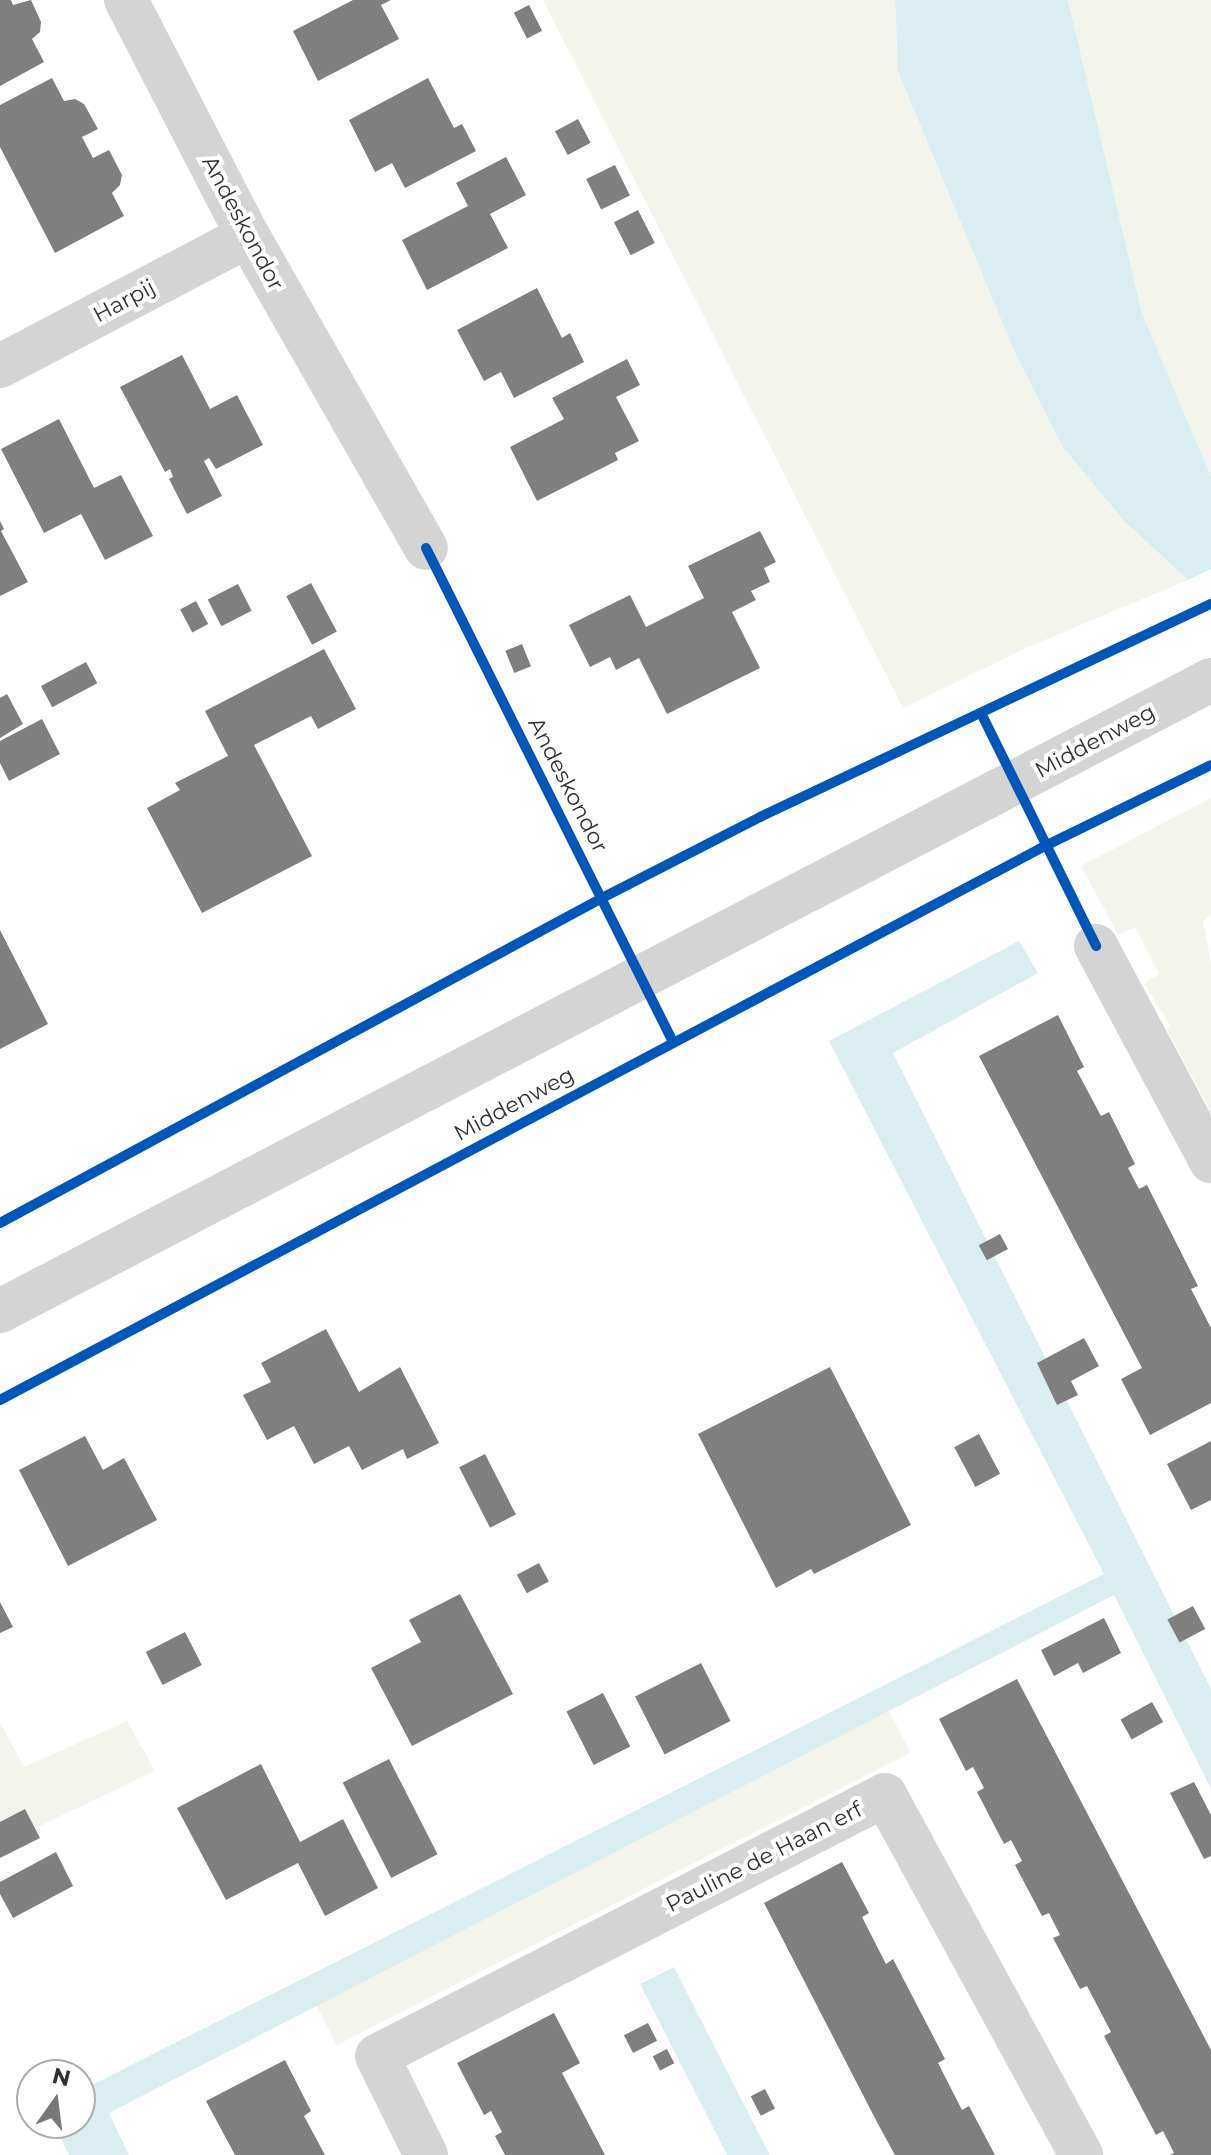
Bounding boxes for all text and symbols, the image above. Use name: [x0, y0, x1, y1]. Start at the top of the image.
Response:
street label: Andeskondor: [196, 151, 290, 295]
street label: Harpij: [88, 274, 160, 328]
street label: Middenweg: [1030, 698, 1160, 784]
street label: Andeskondor: [523, 713, 613, 857]
street label: Middenweg: [449, 1061, 579, 1147]
street label: Pauline de Haan erf: [661, 1796, 867, 1918]
north arrow: [16, 2059, 96, 2139]
text: N: [50, 2062, 73, 2092]

